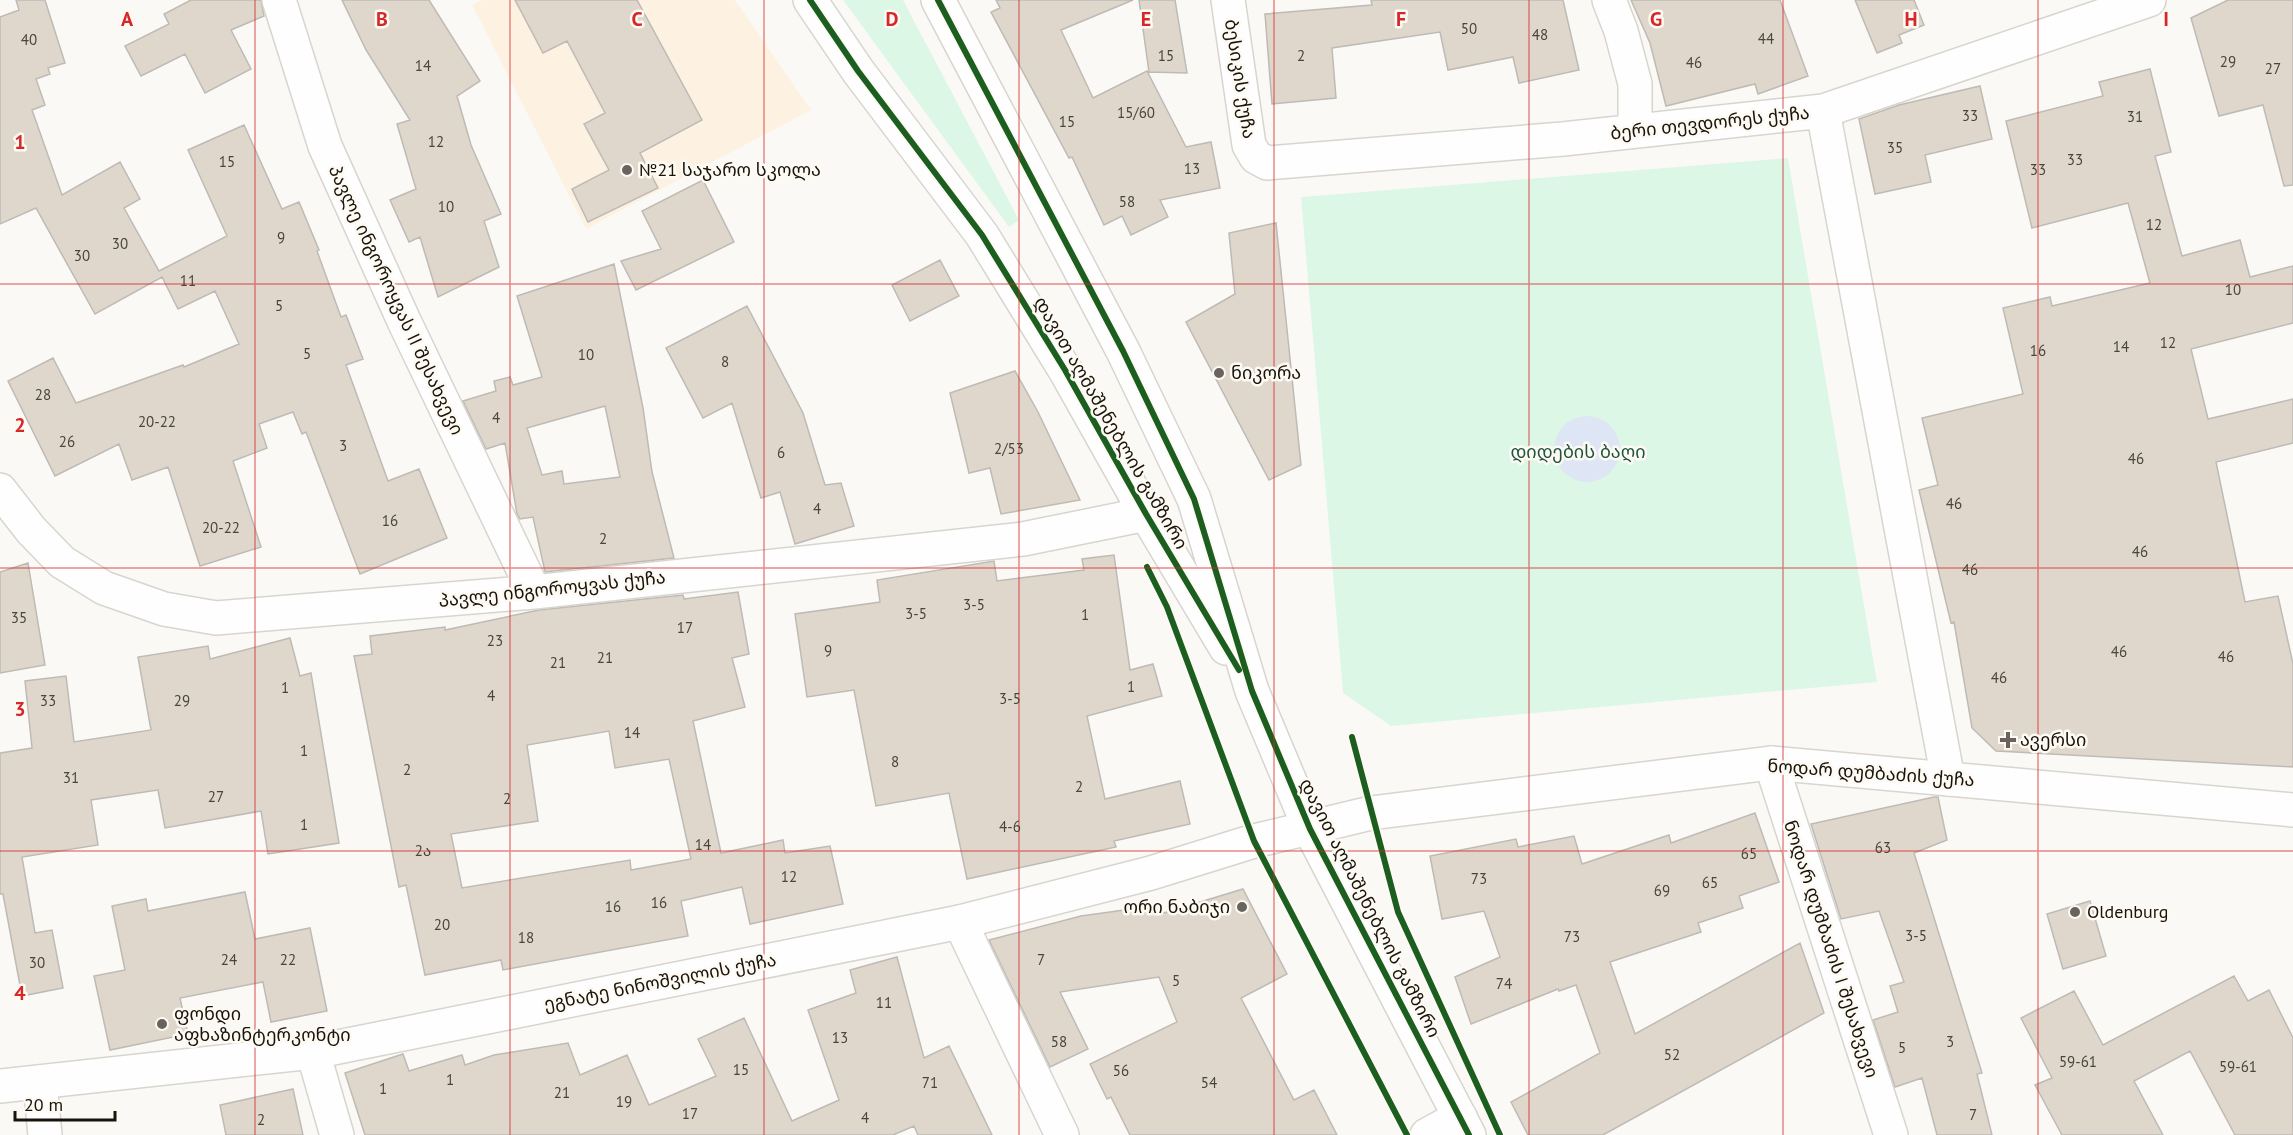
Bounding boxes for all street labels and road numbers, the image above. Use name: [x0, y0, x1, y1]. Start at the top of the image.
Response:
street label: ბესიკის ქუჩა: [1220, 18, 1261, 140]
street label: ბერი თევდორეს ქუჩა: [1609, 101, 1811, 144]
street label: პავლე ინგოროყვას II შესახვევი: [324, 161, 469, 438]
street label: დავით აღმაშენებლის გამზირი: [1029, 292, 1193, 553]
street label: პავლე ინგოროყვას ქუჩა: [437, 565, 667, 612]
street label: ნოდარ დუმბაძის ქუჩა: [1767, 754, 1975, 791]
street label: დავით აღმაშენებლის გამზირი: [1295, 774, 1446, 1041]
street label: ნოდარ დუმბაძის I შესახვევი: [1779, 817, 1884, 1081]
street label: ეგნატე ნინოშვილის ქუჩა: [542, 948, 778, 1015]

